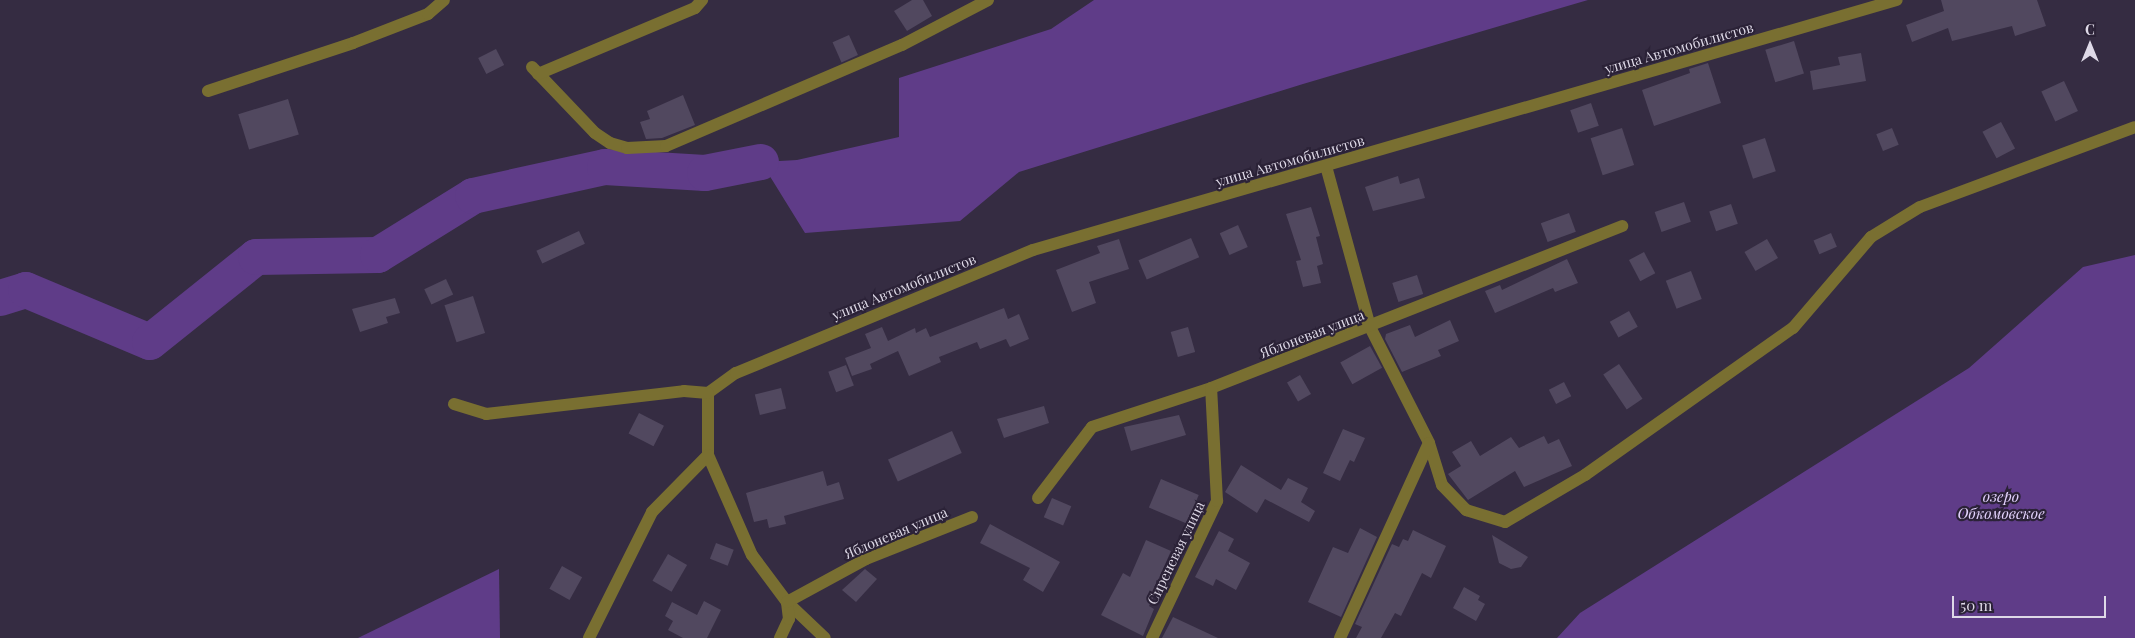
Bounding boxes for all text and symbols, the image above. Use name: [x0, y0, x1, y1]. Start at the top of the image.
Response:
street label: улица Автомобилистов: [1603, 19, 1755, 77]
north arrow: [2065, 20, 2115, 70]
text: С: [2085, 20, 2095, 39]
street label: улица Автомобилистов: [1214, 132, 1366, 190]
street label: улица Автомобилистов: [829, 250, 979, 324]
street label: Яблоневая улица: [1257, 306, 1367, 362]
water label: озеро Обкомовское: [1957, 487, 2045, 522]
street label: Сиреневая улица: [1144, 499, 1208, 607]
street label: Яблоневая улица: [842, 504, 950, 562]
scale bar: [1955, 586, 2109, 618]
text: 50 m: [1960, 595, 1992, 615]

